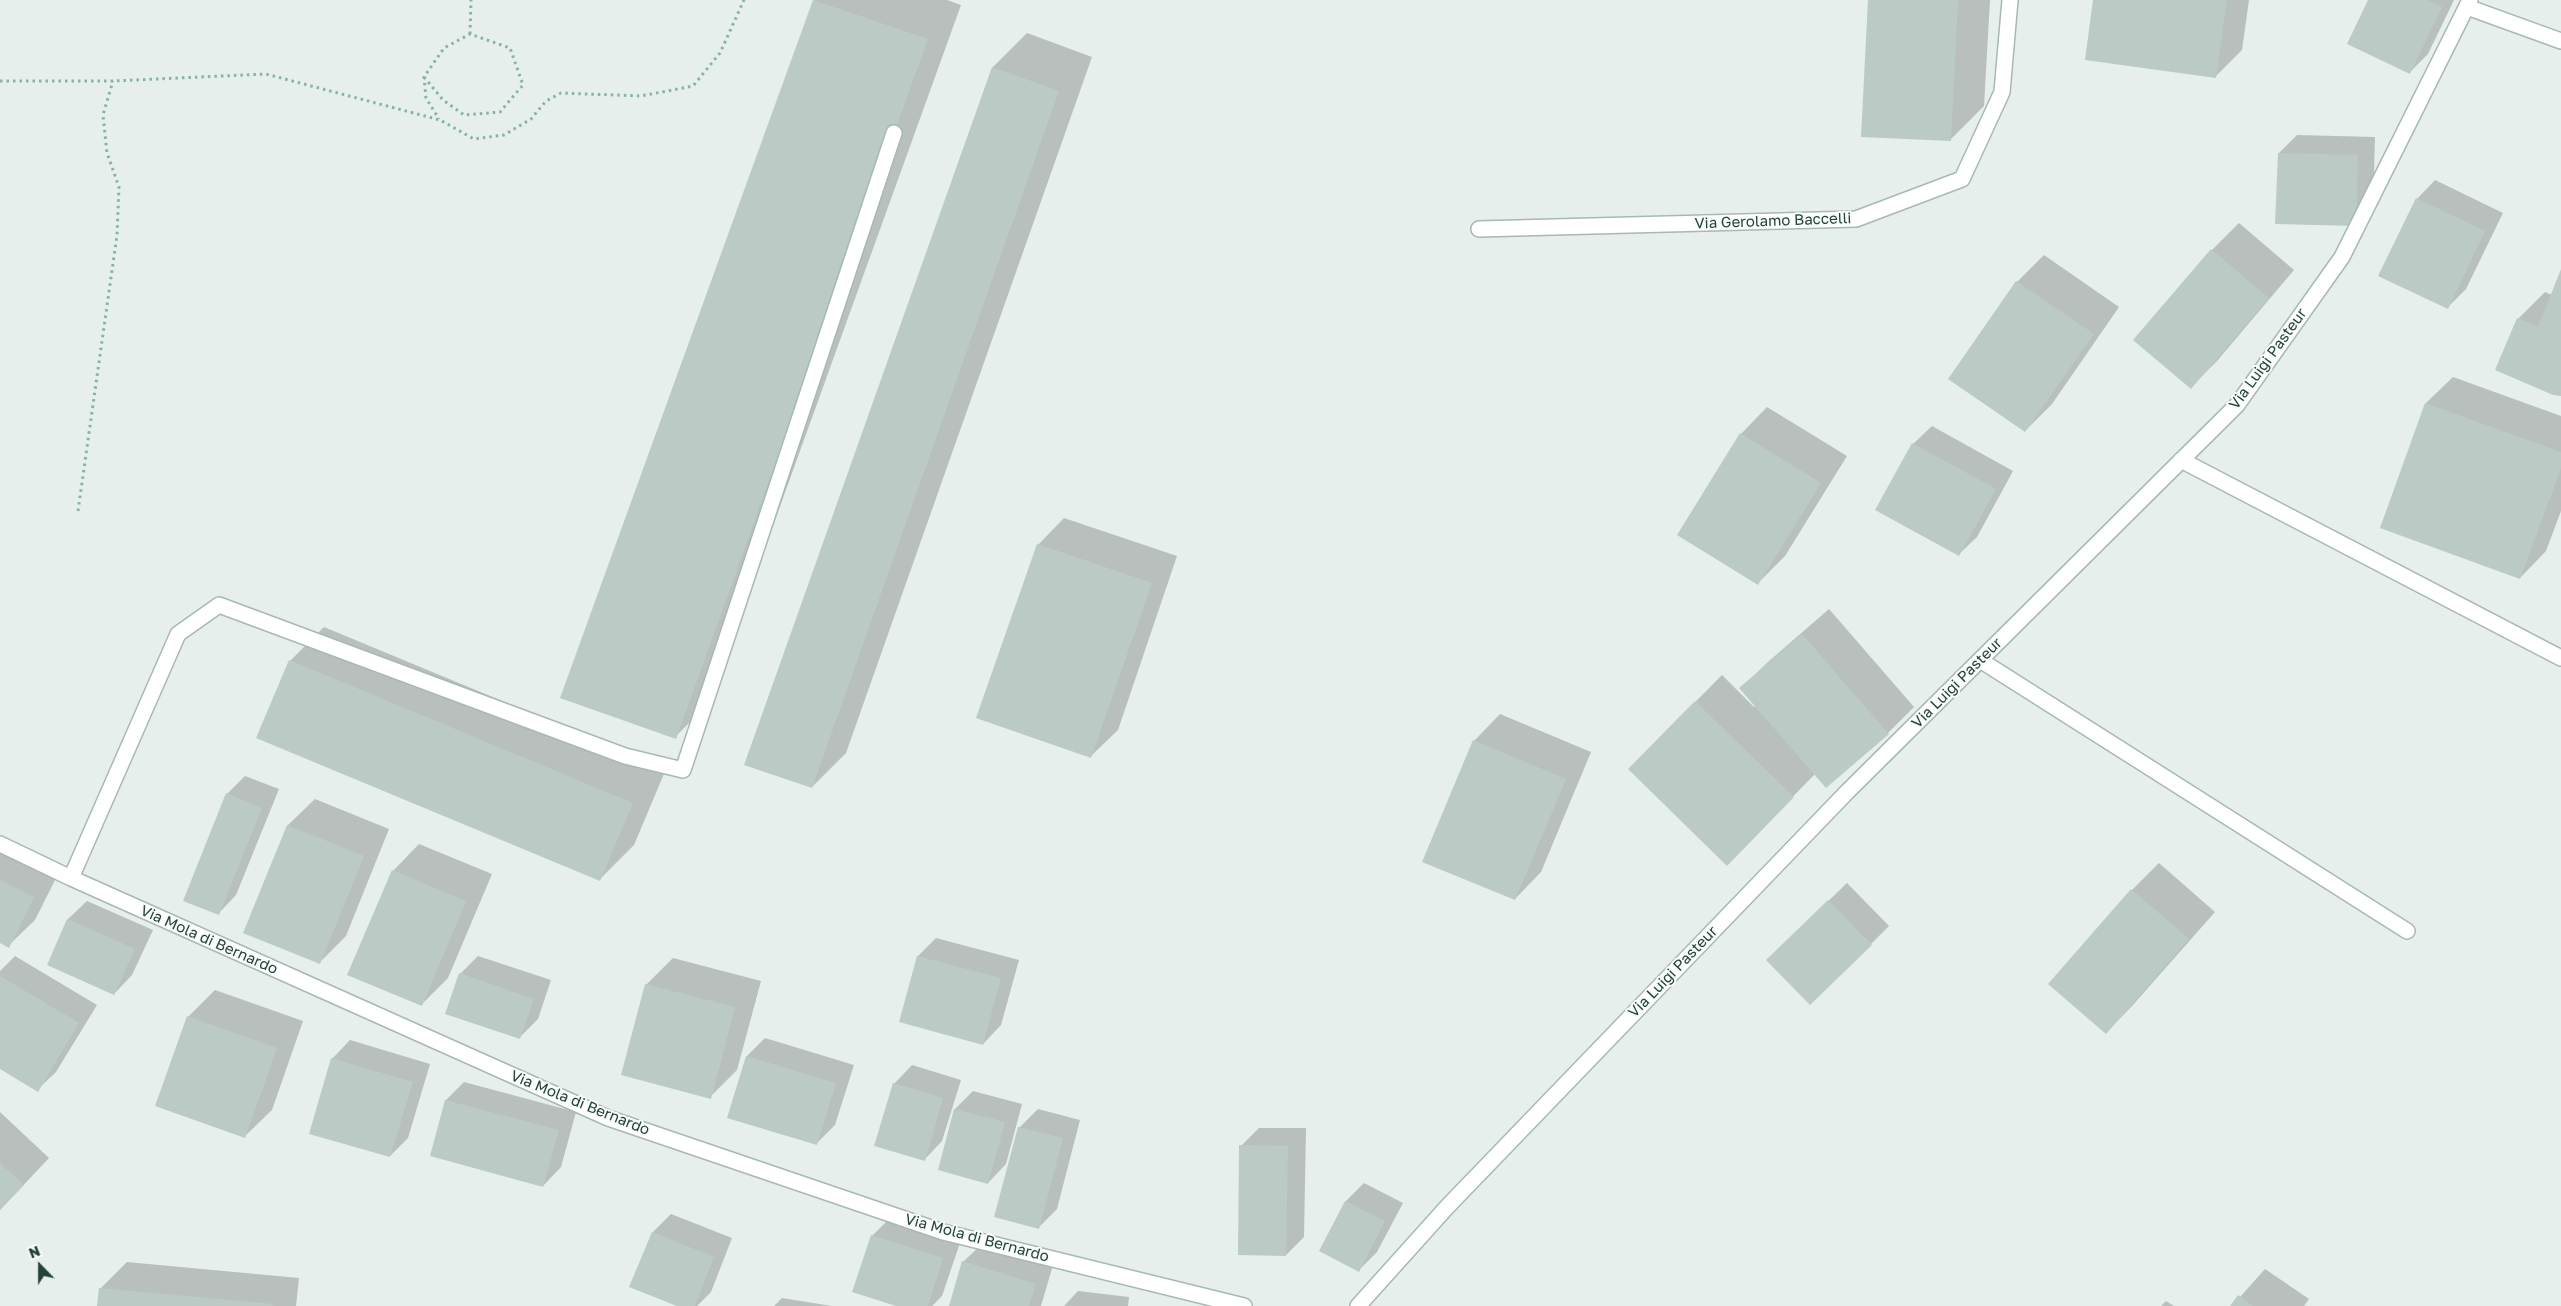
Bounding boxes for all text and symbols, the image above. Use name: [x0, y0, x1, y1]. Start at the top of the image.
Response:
street label: Via Gerolamo Baccelli: [1694, 209, 1852, 233]
street label: Via Luigi Pasteur: [2225, 305, 2311, 413]
street label: Via Luigi Pasteur: [1908, 634, 2006, 732]
street label: Via Mola di Bernardo: [138, 902, 280, 978]
street label: Via Luigi Pasteur: [1625, 922, 1721, 1022]
street label: Via Mola di Bernardo: [508, 1067, 652, 1139]
street label: Via Mola di Bernardo: [903, 1210, 1051, 1266]
north arrow: [15, 1241, 65, 1291]
text: N: [26, 1242, 42, 1262]

